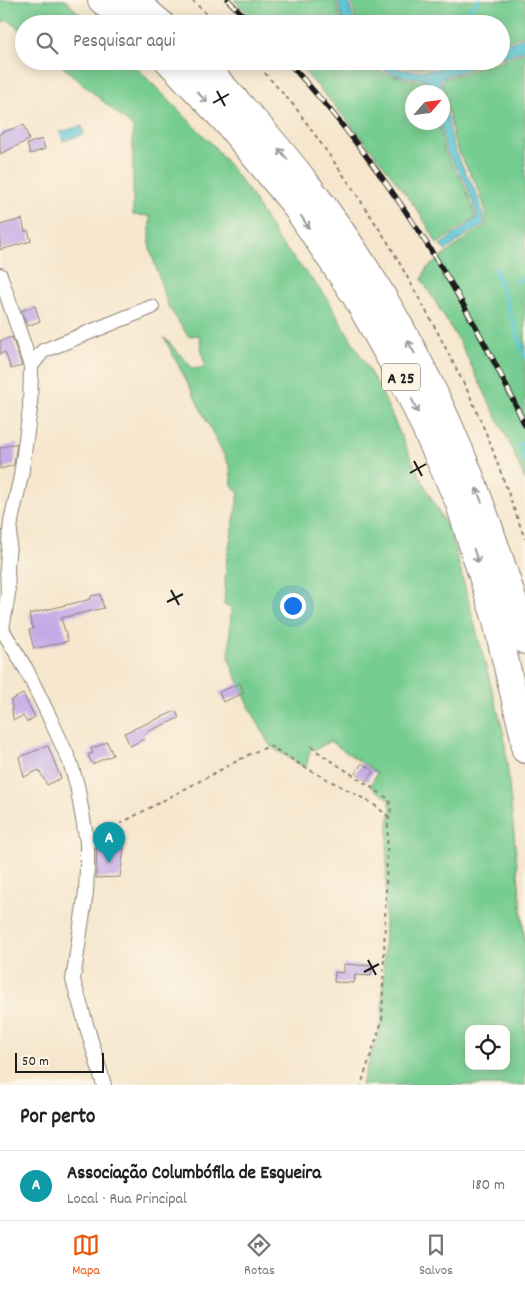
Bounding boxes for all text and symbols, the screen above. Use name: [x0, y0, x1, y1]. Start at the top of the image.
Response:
search box: [15, 15, 510, 70]
icon: search: [33, 29, 61, 57]
text: Pesquisar aqui: [73, 29, 175, 56]
north arrow: [405, 85, 450, 130]
one-way arrow: [196, 90, 208, 103]
one-way arrow: [277, 148, 288, 161]
one-way arrow: [300, 214, 310, 228]
one-way arrow: [406, 341, 416, 355]
road number: A 25: [382, 364, 420, 391]
one-way arrow: [411, 398, 421, 413]
one-way arrow: [474, 488, 483, 503]
one-way arrow: [472, 548, 481, 564]
your location: [280, 593, 306, 619]
pin: A: [93, 822, 125, 863]
map controls: [465, 1025, 510, 1070]
button: locate: [465, 1025, 510, 1070]
scale bar: [15, 1050, 104, 1073]
text: 50 m: [22, 1052, 49, 1072]
text: Por perto: [20, 1103, 95, 1133]
text: Associação Columbófila de Esgueira: [67, 1161, 321, 1188]
text: A: [32, 1174, 40, 1197]
text: 180 m: [472, 1174, 505, 1197]
text: Local · Rua Principal: [67, 1188, 187, 1211]
tab: Mapa: [72, 1231, 100, 1281]
tab: Rotas: [244, 1231, 275, 1281]
tab: Salvos: [419, 1231, 453, 1281]

